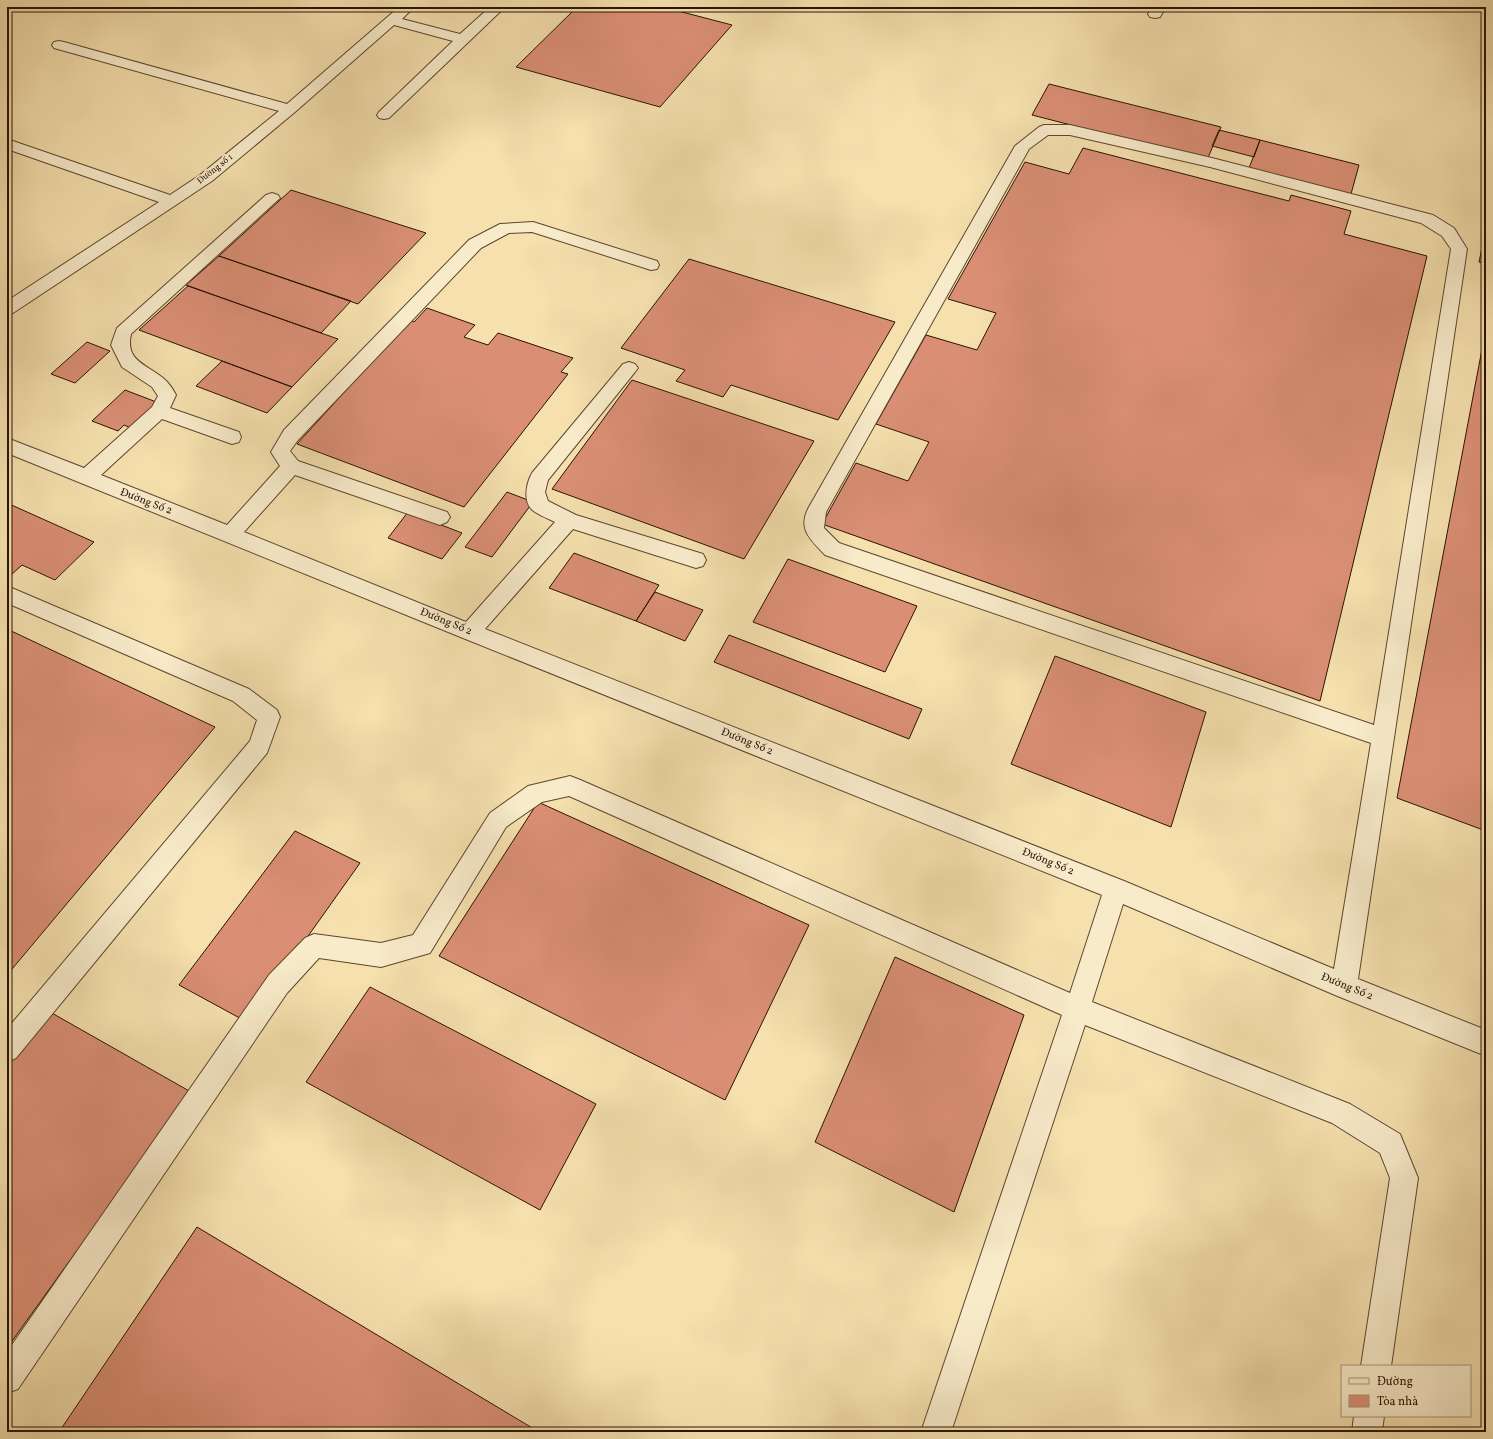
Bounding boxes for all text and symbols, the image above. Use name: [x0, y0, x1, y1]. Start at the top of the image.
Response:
street label: Đường số 1: [194, 151, 236, 187]
street label: Đường Số 2: [118, 485, 174, 519]
street label: Đường Số 2: [418, 605, 474, 639]
street label: Đường Số 2: [719, 725, 775, 759]
street label: Đường Số 2: [1020, 845, 1076, 879]
street label: Đường Số 2: [1319, 970, 1375, 1004]
legend: [1341, 1365, 1471, 1417]
text: Đường: [1377, 1374, 1413, 1390]
text: Tòa nhà: [1377, 1394, 1418, 1410]

